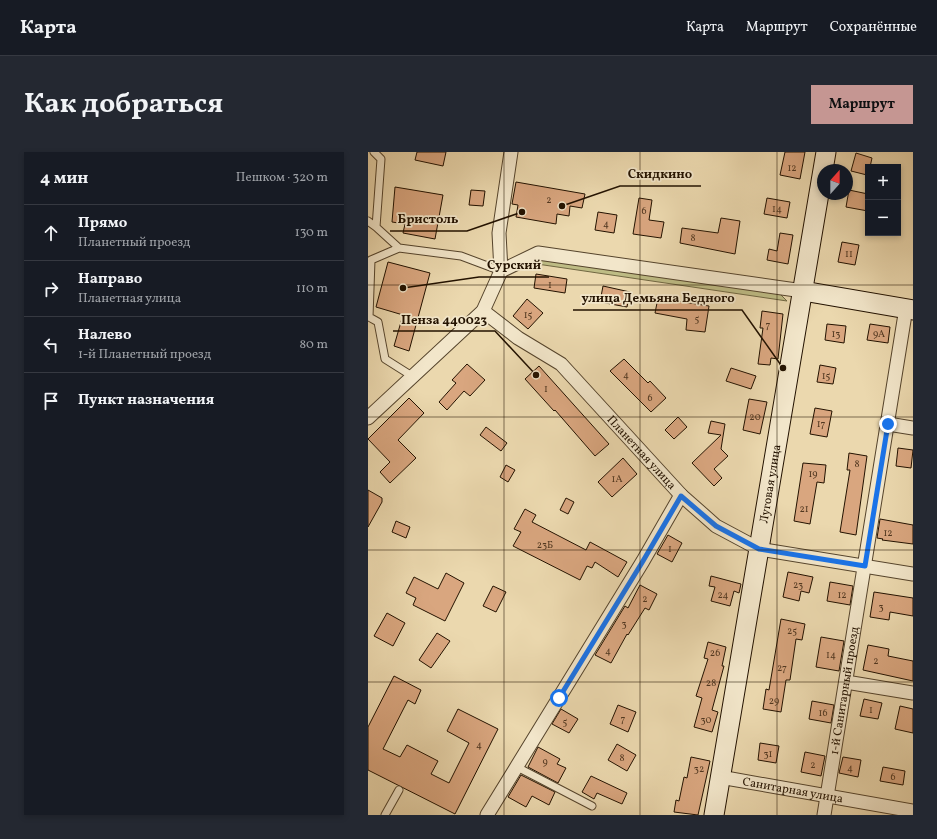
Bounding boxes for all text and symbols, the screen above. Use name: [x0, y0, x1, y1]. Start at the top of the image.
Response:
text: Карта: [20, 15, 77, 41]
text: Карта: [686, 18, 724, 37]
text: Маршрут: [746, 18, 808, 37]
text: Сохранённые: [830, 18, 917, 37]
text: Как добраться: [24, 85, 223, 124]
button: Маршрут: [811, 85, 913, 124]
callout: Скидкино: [620, 161, 701, 186]
house number: 12: [787, 161, 797, 175]
north arrow: [817, 164, 853, 200]
map controls: [865, 164, 901, 236]
button: +: [865, 164, 901, 200]
text: Скидкино: [628, 166, 692, 184]
text: 4 мин: [40, 167, 88, 190]
text: Пешком · 320 m: [236, 169, 328, 187]
house number: 2: [546, 193, 552, 207]
button: −: [865, 200, 901, 236]
house number: 14: [772, 202, 782, 216]
house number: 6: [641, 204, 647, 218]
callout: Бристоль: [390, 206, 467, 231]
text: Бристоль: [398, 211, 458, 229]
text: Прямо: [78, 213, 127, 234]
house number: 4: [603, 217, 609, 231]
icon: ahead: [40, 222, 62, 244]
text: 130 m: [295, 224, 328, 242]
house number: 8: [690, 231, 696, 245]
text: Планетный проезд: [78, 234, 190, 252]
house number: 11: [845, 247, 853, 261]
callout: Сурский: [479, 252, 549, 277]
text: Сурский: [487, 257, 541, 275]
text: Направо: [78, 269, 142, 290]
icon: right: [40, 278, 62, 300]
house number: 1: [548, 278, 552, 292]
text: 110 m: [296, 280, 328, 298]
callout: улица Демьяна Бедного: [573, 285, 742, 310]
text: Планетная улица: [78, 290, 181, 308]
text: улица Демьяна Бедного: [581, 290, 735, 308]
callout: Пенза 440023: [393, 306, 495, 331]
house number: 15: [524, 308, 533, 322]
text: Пенза 440023: [401, 312, 487, 330]
house number: 5: [695, 312, 700, 326]
house number: 7: [766, 318, 771, 332]
text: Налево: [78, 325, 132, 346]
house number: 13: [831, 327, 841, 341]
house number: 9А: [873, 327, 885, 341]
icon: left: [40, 334, 62, 356]
text: 80 m: [299, 336, 328, 354]
text: 1-й Планетный проезд: [78, 346, 211, 364]
house number: 4: [623, 368, 629, 382]
house number: 15: [822, 369, 831, 383]
house number: 1: [544, 382, 548, 396]
icon: arrive: [40, 390, 62, 412]
text: Пункт назначения: [78, 390, 214, 411]
house number: 6: [647, 391, 653, 405]
house number: 20: [749, 410, 761, 424]
street label: Планетная улица: [603, 412, 679, 493]
route end: [879, 415, 897, 433]
house number: 17: [817, 417, 826, 431]
street label: Луговая улица: [756, 443, 785, 524]
house number: 8: [854, 457, 860, 471]
house number: 19: [808, 467, 818, 481]
house number: 1А: [612, 472, 622, 486]
house number: 21: [799, 502, 809, 516]
house number: 12: [883, 526, 893, 540]
house number: 23Б: [537, 538, 553, 552]
house number: 1: [668, 542, 672, 556]
house number: 23: [793, 578, 803, 592]
house number: 24: [717, 588, 729, 602]
house number: 12: [837, 588, 847, 602]
house number: 2: [642, 592, 648, 606]
house number: 3: [878, 600, 884, 614]
house number: 3: [621, 617, 627, 631]
house number: 25: [787, 624, 797, 638]
street label: 1-й Санитарный проезд: [827, 625, 863, 756]
house number: 4: [605, 644, 611, 658]
house number: 26: [710, 646, 720, 660]
house number: 14: [826, 648, 836, 662]
house number: 2: [873, 654, 879, 668]
house number: 27: [777, 661, 787, 675]
house number: 28: [706, 676, 716, 690]
route start: [550, 689, 568, 707]
house number: 29: [769, 694, 779, 708]
house number: 1: [869, 703, 873, 717]
house number: 16: [819, 706, 827, 720]
house number: 7: [621, 712, 626, 726]
house number: 30: [701, 713, 711, 727]
house number: 5: [563, 715, 568, 729]
house number: 4: [476, 738, 482, 752]
house number: 31: [763, 747, 773, 761]
house number: 8: [619, 751, 625, 765]
house number: 9: [542, 755, 548, 769]
house number: 2: [810, 758, 816, 772]
house number: 4: [847, 761, 853, 775]
house number: 32: [694, 762, 704, 776]
house number: 6: [890, 770, 896, 784]
street label: Санитарная улица: [741, 774, 844, 808]

